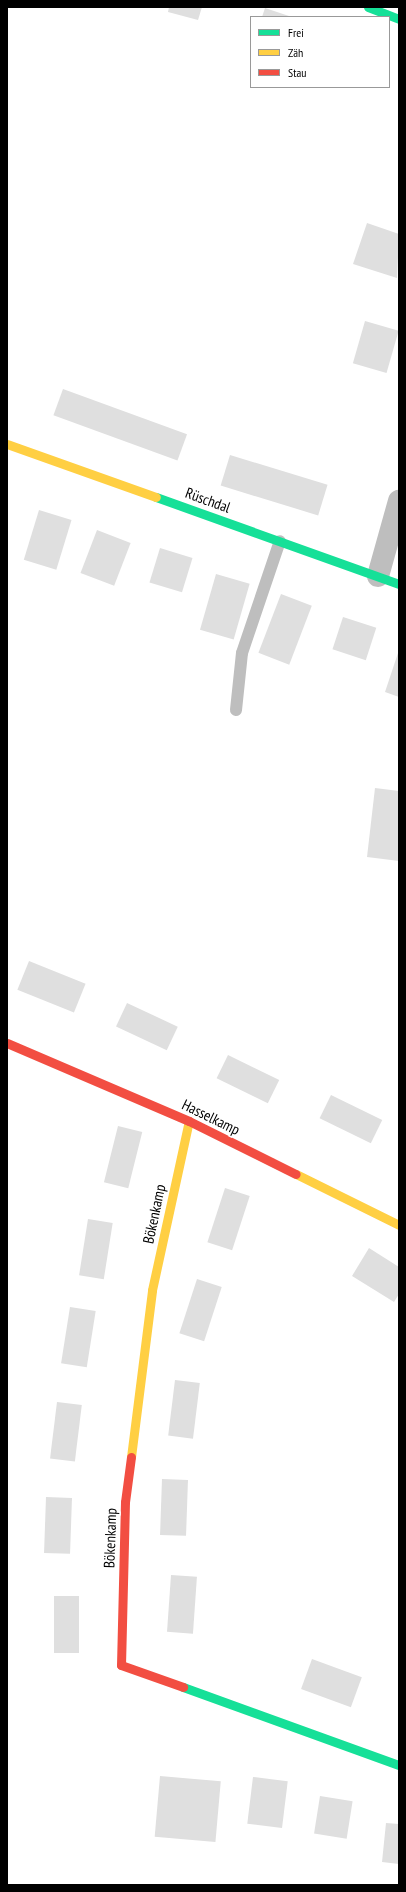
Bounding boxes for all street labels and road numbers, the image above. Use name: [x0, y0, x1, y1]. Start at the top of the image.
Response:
street label: Rüschdal: [183, 484, 233, 516]
street label: Hasselkamp: [179, 1095, 243, 1139]
street label: Bökenkamp: [139, 1183, 169, 1245]
street label: Bökenkamp: [100, 1508, 120, 1568]

